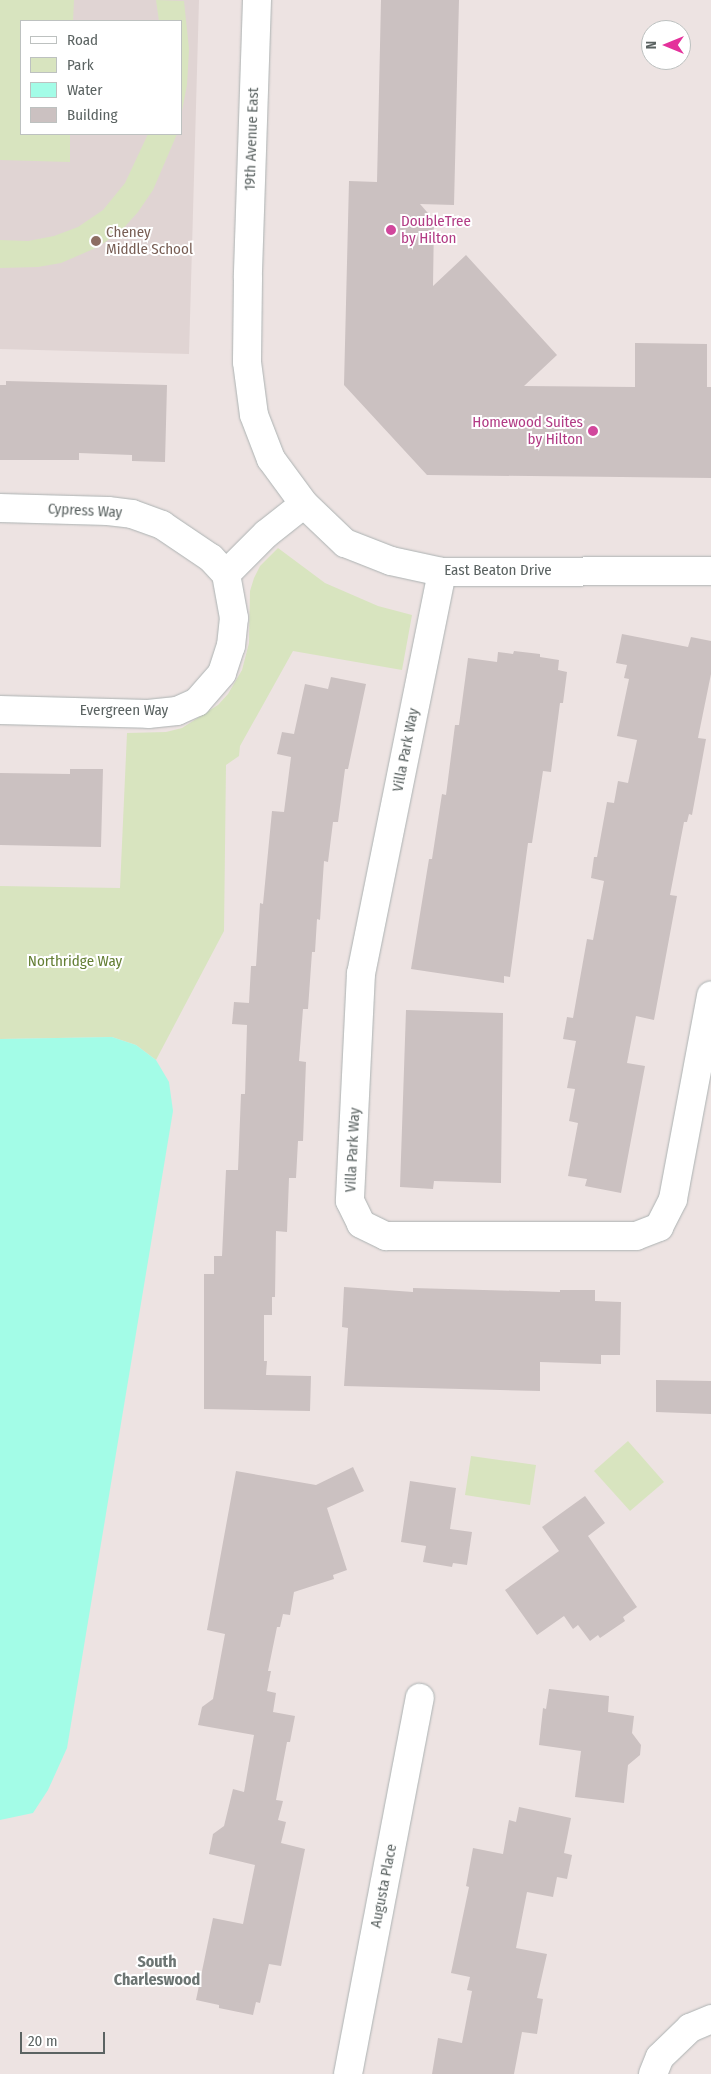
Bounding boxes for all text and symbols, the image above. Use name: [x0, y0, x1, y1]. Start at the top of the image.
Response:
legend: [20, 20, 182, 135]
north arrow: [641, 20, 691, 70]
text: Road: [67, 31, 98, 49]
text: N: [643, 41, 660, 49]
text: Park: [67, 56, 94, 74]
text: Water: [67, 81, 102, 99]
street label: 19th Avenue East: [241, 87, 263, 191]
text: Building: [67, 106, 118, 124]
place label: DoubleTree by Hilton: [401, 212, 471, 247]
place label: Cheney Middle School: [106, 223, 193, 258]
marker: DoubleTree by Hilton: [385, 224, 397, 236]
marker: Cheney Middle School: [90, 235, 102, 247]
place label: Homewood Suites by Hilton: [472, 413, 583, 448]
marker: Homewood Suites by Hilton: [587, 425, 599, 437]
street label: Cypress Way: [47, 500, 123, 522]
street label: East Beaton Drive: [444, 562, 552, 580]
street label: Evergreen Way: [80, 702, 168, 720]
street label: Villa Park Way: [389, 707, 423, 793]
park label: Northridge Way: [28, 953, 122, 971]
street label: Villa Park Way: [342, 1107, 364, 1193]
street label: Augusta Place: [367, 1843, 401, 1929]
district label: South Charleswood: [114, 1952, 200, 1990]
scale bar: [22, 2022, 108, 2054]
text: 20 m: [28, 2032, 58, 2050]

